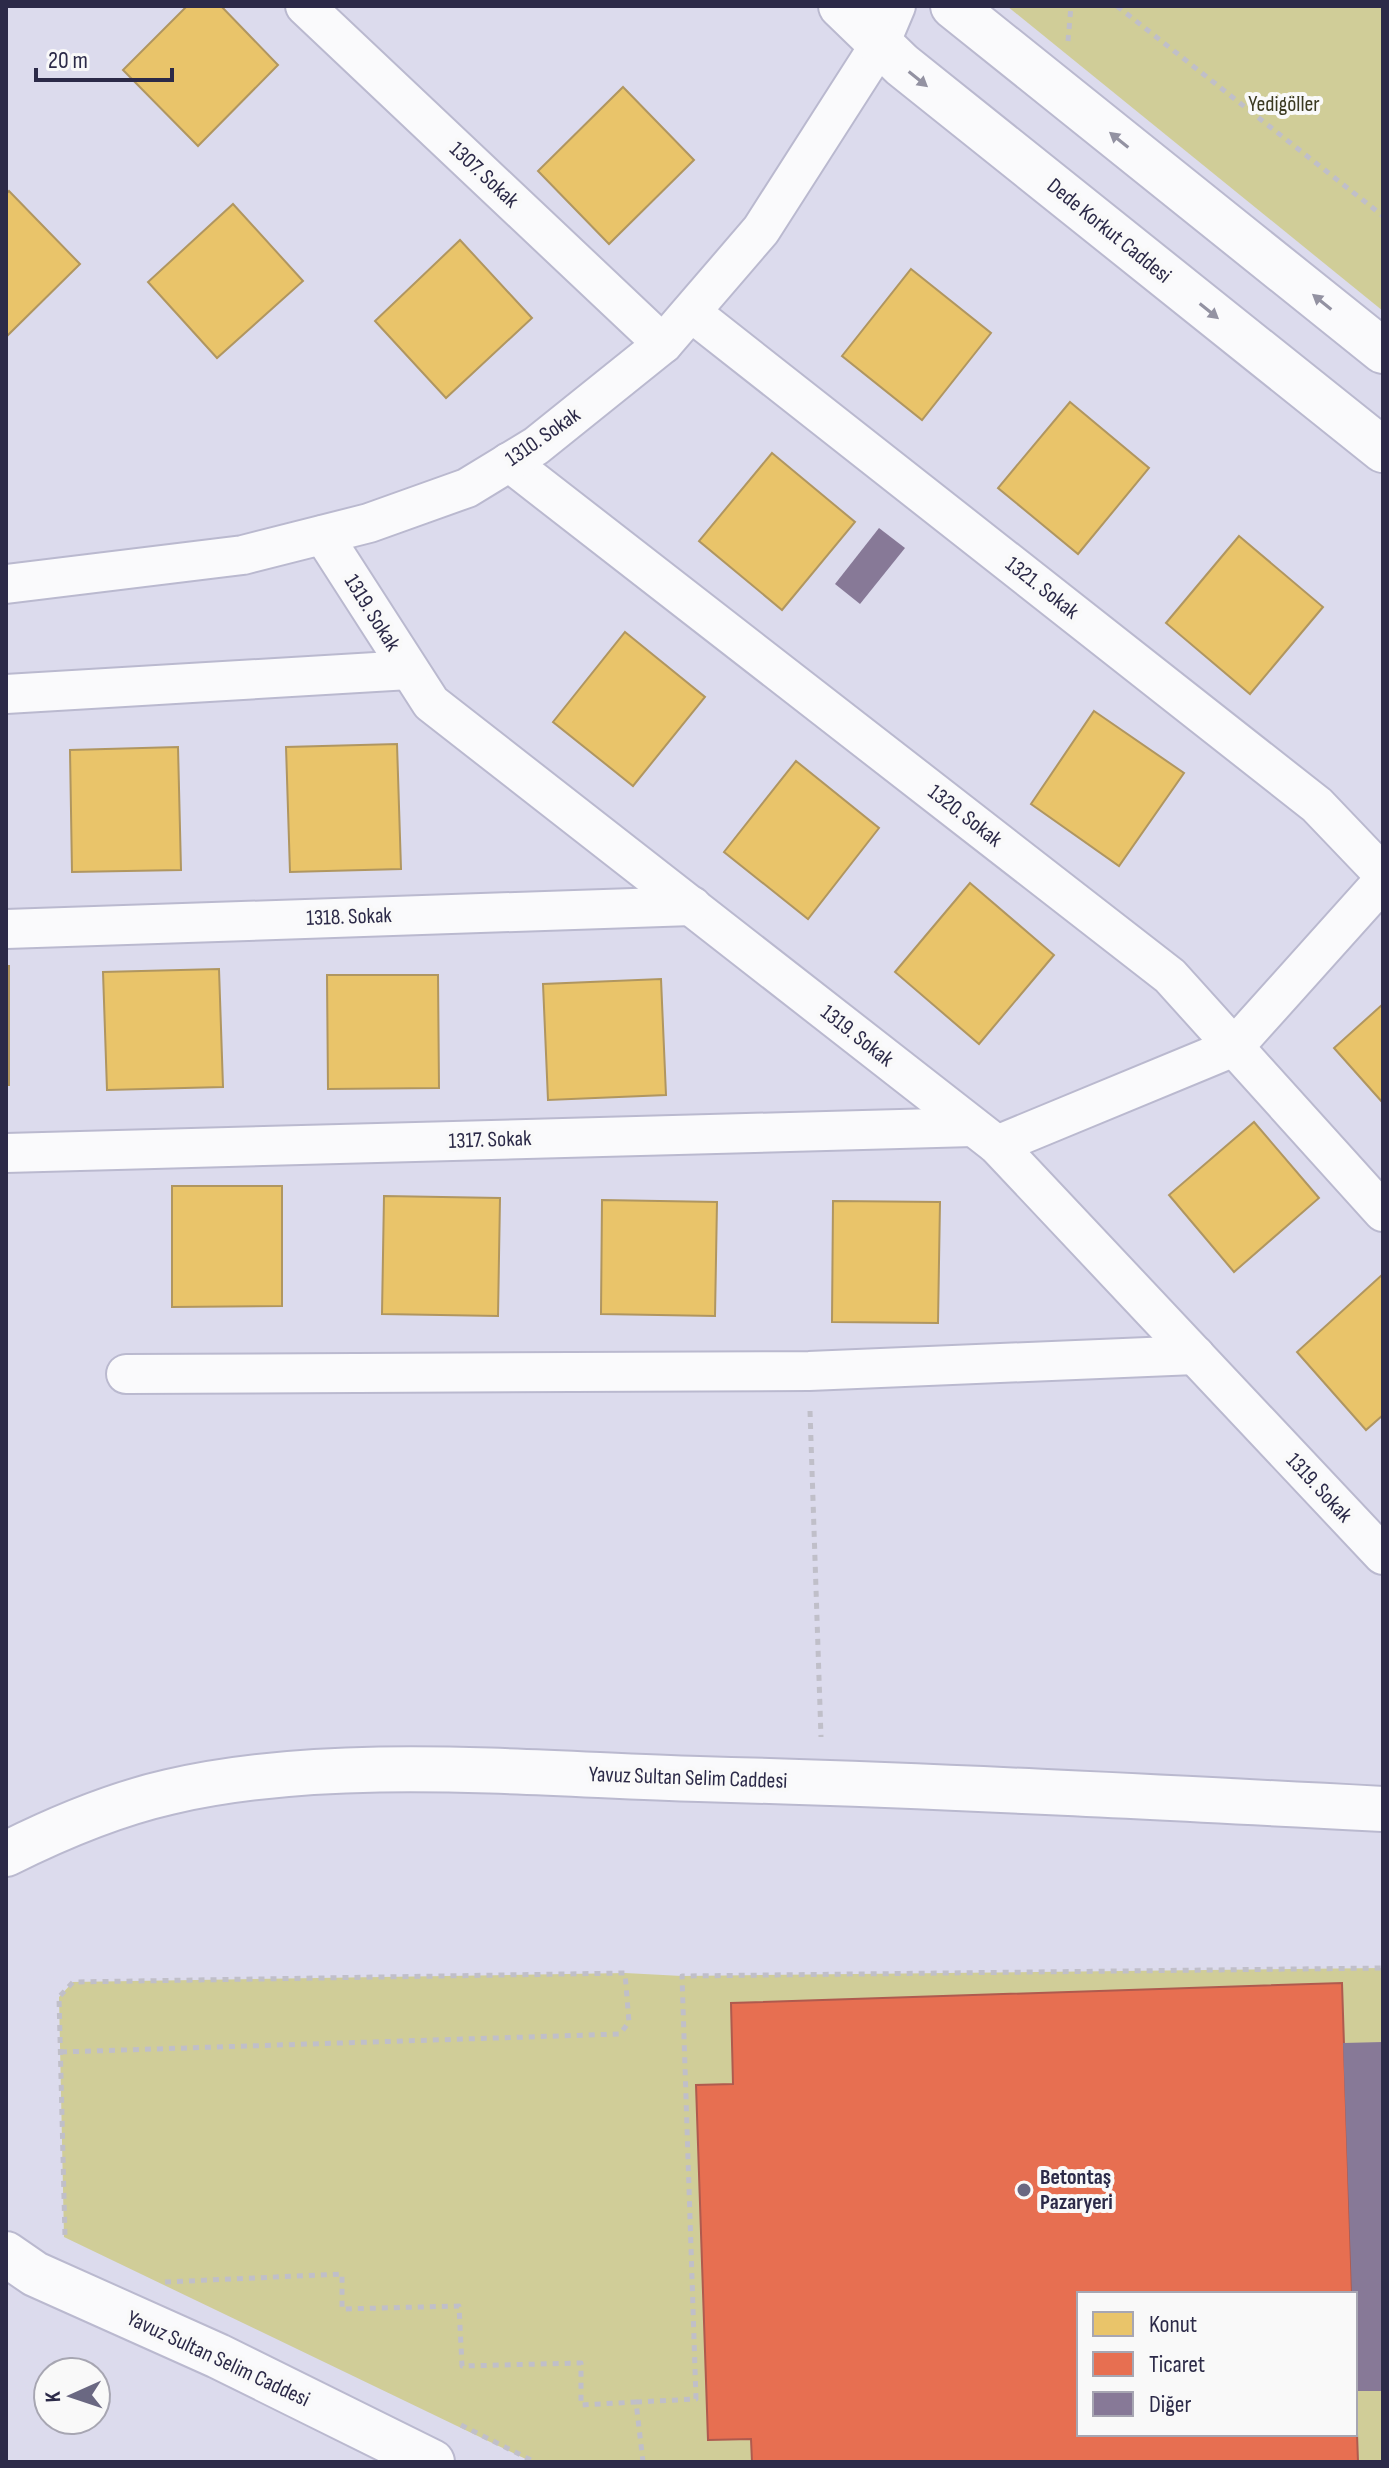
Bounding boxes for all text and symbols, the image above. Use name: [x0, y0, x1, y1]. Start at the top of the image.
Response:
scale bar: [36, 32, 172, 82]
text: 20 m: [48, 46, 88, 75]
one-way arrow: [908, 70, 928, 86]
park label: Yedigöller: [1248, 91, 1320, 118]
one-way arrow: [1109, 131, 1130, 148]
street label: 1307. Sokak: [444, 136, 525, 214]
street label: Dede Korkut Caddesi: [1041, 173, 1177, 289]
one-way arrow: [1312, 295, 1332, 311]
one-way arrow: [1199, 302, 1219, 319]
street label: 1310. Sokak: [500, 401, 586, 473]
street label: 1321. Sokak: [1000, 551, 1085, 625]
street label: 1319. Sokak: [338, 570, 406, 657]
street label: 1320. Sokak: [923, 779, 1008, 854]
street label: 1318. Sokak: [306, 902, 393, 932]
street label: 1319. Sokak: [815, 999, 899, 1073]
street label: 1317. Sokak: [448, 1125, 532, 1155]
street label: 1319. Sokak: [1280, 1448, 1358, 1529]
street label: Yavuz Sultan Selim Caddesi: [588, 1761, 788, 1795]
place label: Betontaş Pazaryeri: [1040, 2164, 1113, 2216]
marker: Betontaş Pazaryeri: [1015, 2181, 1033, 2199]
legend: [1077, 2292, 1357, 2436]
street label: Yavuz Sultan Selim Caddesi: [122, 2305, 314, 2413]
text: Konut: [1149, 2310, 1197, 2339]
text: Ticaret: [1149, 2350, 1205, 2379]
north arrow: [32, 2356, 112, 2436]
text: Diğer: [1149, 2390, 1191, 2419]
text: K: [40, 2391, 67, 2403]

